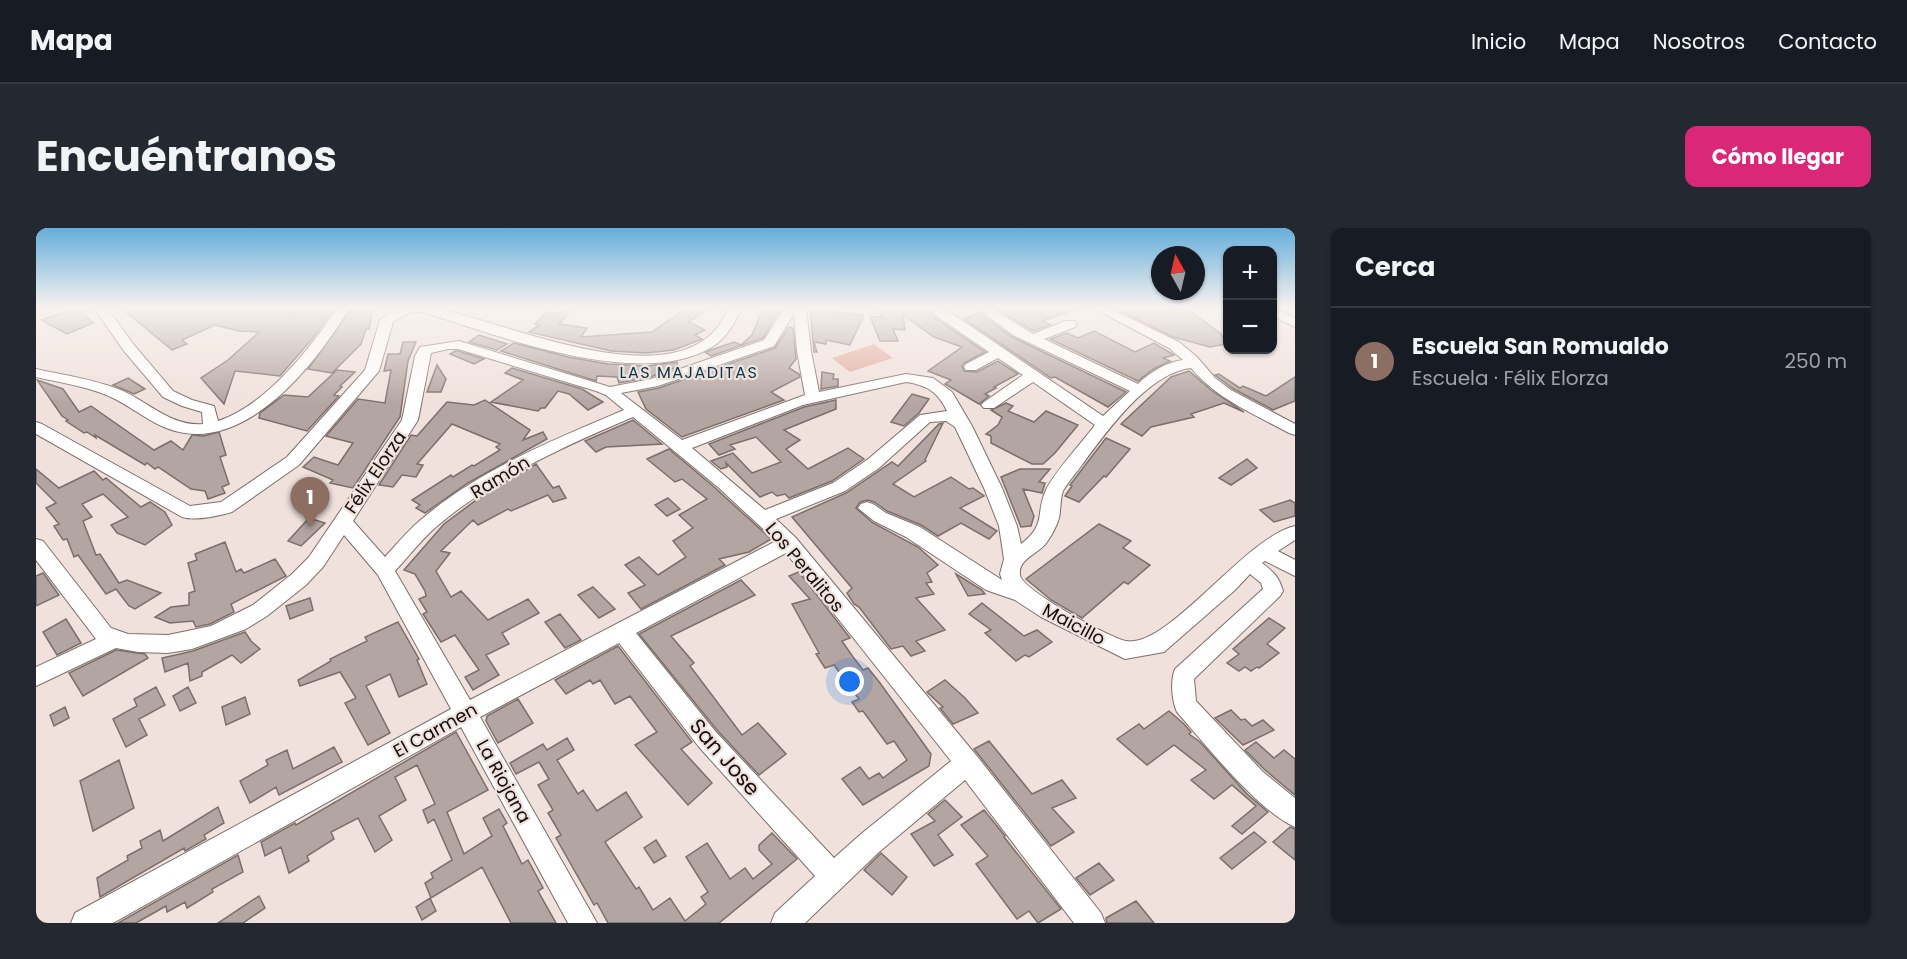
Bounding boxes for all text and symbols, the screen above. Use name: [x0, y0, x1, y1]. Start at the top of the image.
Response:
text: Mapa: [30, 21, 113, 60]
text: Inicio: [1471, 27, 1526, 56]
text: Mapa: [1559, 27, 1620, 56]
text: Nosotros: [1653, 27, 1745, 56]
text: Contacto: [1778, 27, 1877, 56]
button: Cómo llegar: [1685, 126, 1871, 187]
text: Encuéntranos: [36, 127, 337, 186]
north arrow: [1151, 246, 1205, 300]
map controls: [1223, 246, 1277, 354]
button: +: [1223, 246, 1277, 300]
text: Cerca: [1355, 249, 1435, 285]
button: −: [1223, 300, 1277, 354]
text: Escuela San Romualdo: [1412, 331, 1669, 362]
text: 1: [1371, 347, 1378, 375]
text: 250 m: [1784, 347, 1847, 375]
district label: LAS MAJADITAS: [620, 361, 758, 384]
text: Escuela · Félix Elorza: [1412, 364, 1609, 392]
street label: Félix Elorza: [338, 426, 412, 518]
street label: Ramón: [466, 450, 534, 504]
pin: 1: [290, 478, 330, 527]
street label: Los Peralitos: [760, 517, 850, 617]
street label: Maicillo: [1038, 597, 1110, 651]
your location: [835, 667, 864, 696]
street label: El Carmen: [389, 697, 481, 763]
street label: San Jose: [683, 712, 767, 802]
street label: La Riojana: [471, 735, 537, 827]

